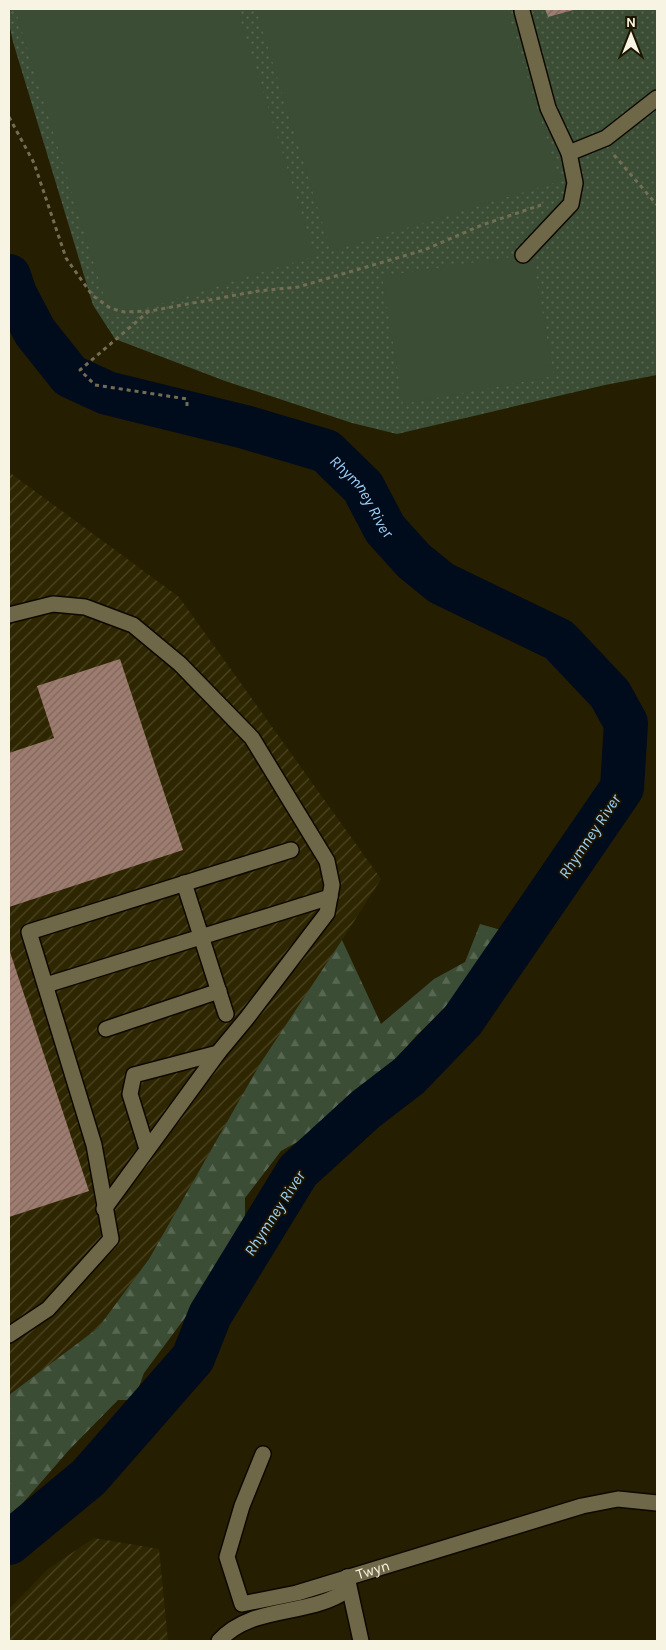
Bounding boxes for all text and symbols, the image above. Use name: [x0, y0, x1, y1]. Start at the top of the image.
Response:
north arrow: [606, 10, 656, 60]
text: N: [626, 14, 636, 31]
water label: Rhymney River: [326, 451, 398, 542]
water label: Rhymney River: [554, 790, 625, 882]
water label: Rhymney River: [240, 1167, 309, 1259]
street label: Twyn: [354, 1556, 392, 1583]

